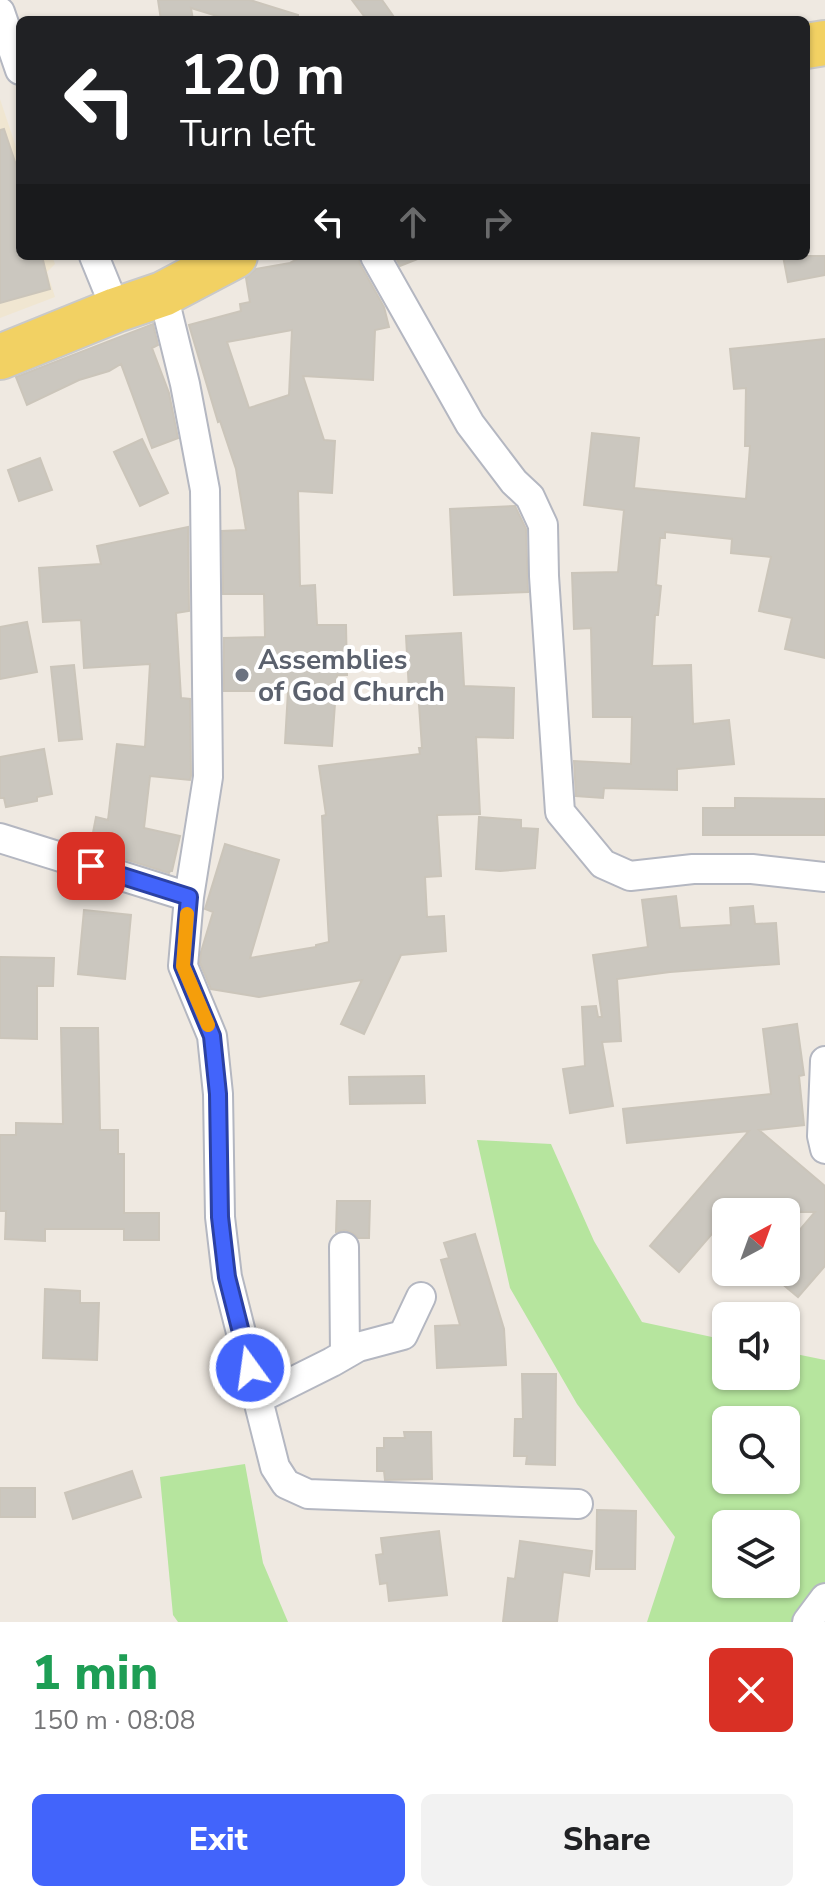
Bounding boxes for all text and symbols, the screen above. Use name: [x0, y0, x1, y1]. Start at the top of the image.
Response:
text: 120 m: [180, 37, 345, 114]
icon: left: [48, 48, 152, 152]
text: Turn left: [180, 110, 315, 159]
icon: left: [307, 200, 351, 244]
icon: ahead: [391, 200, 435, 244]
icon: right: [475, 200, 519, 244]
place label: Assemblies of God Church: [258, 641, 445, 711]
marker: Assemblies of God Church: [233, 666, 251, 684]
pin: [57, 832, 125, 900]
icon: arrive: [69, 844, 113, 888]
north arrow: [712, 1198, 800, 1286]
map controls: [712, 1198, 800, 1598]
button: sound: [712, 1302, 800, 1390]
position arrow: [208, 1326, 292, 1410]
button: search: [712, 1406, 800, 1494]
button: layers: [712, 1510, 800, 1598]
text: 1 min: [32, 1640, 158, 1706]
button: close: [709, 1648, 793, 1732]
text: 150 m · 08:08: [32, 1703, 195, 1738]
button: Exit: [32, 1794, 405, 1886]
button: Share: [421, 1794, 793, 1886]

